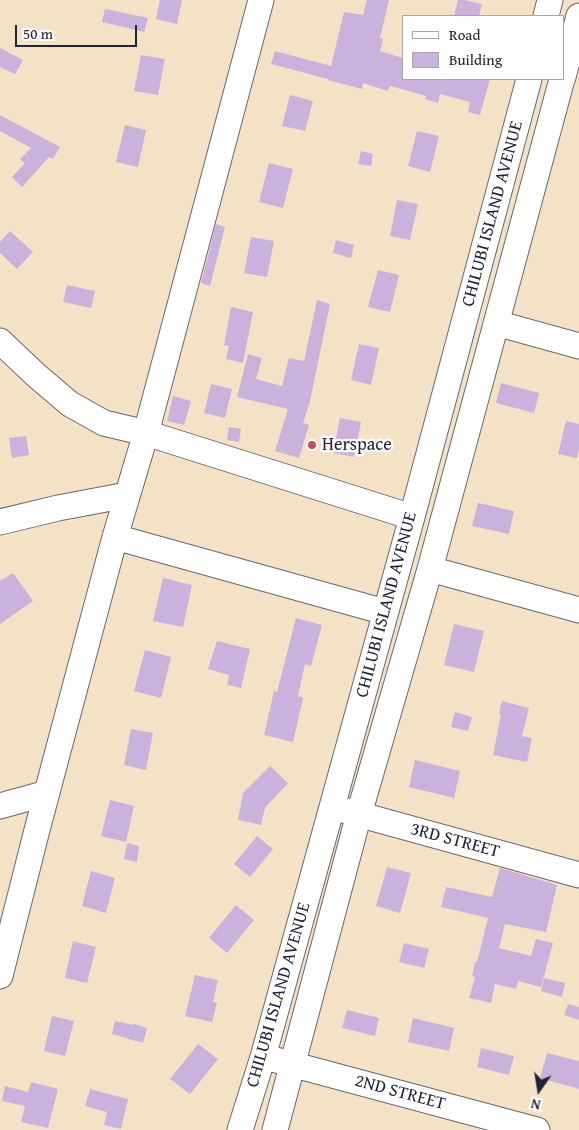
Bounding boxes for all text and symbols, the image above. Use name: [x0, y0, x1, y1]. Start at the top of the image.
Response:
scale bar: [18, 15, 140, 47]
legend: [402, 15, 564, 80]
text: 50 m: [23, 23, 53, 44]
text: Road: [449, 24, 480, 45]
text: Building: [449, 49, 502, 70]
street label: CHILUBI ISLAND AVENUE: [458, 119, 528, 309]
place label: Herspace: [322, 434, 392, 456]
marker: Herspace: [306, 439, 318, 451]
street label: CHILUBI ISLAND AVENUE: [352, 510, 422, 700]
street label: 3RD STREET: [408, 819, 502, 863]
street label: CHILUBI ISLAND AVENUE: [242, 900, 316, 1090]
north arrow: [514, 1065, 564, 1115]
street label: 2ND STREET: [352, 1071, 448, 1115]
text: N: [529, 1094, 542, 1115]

